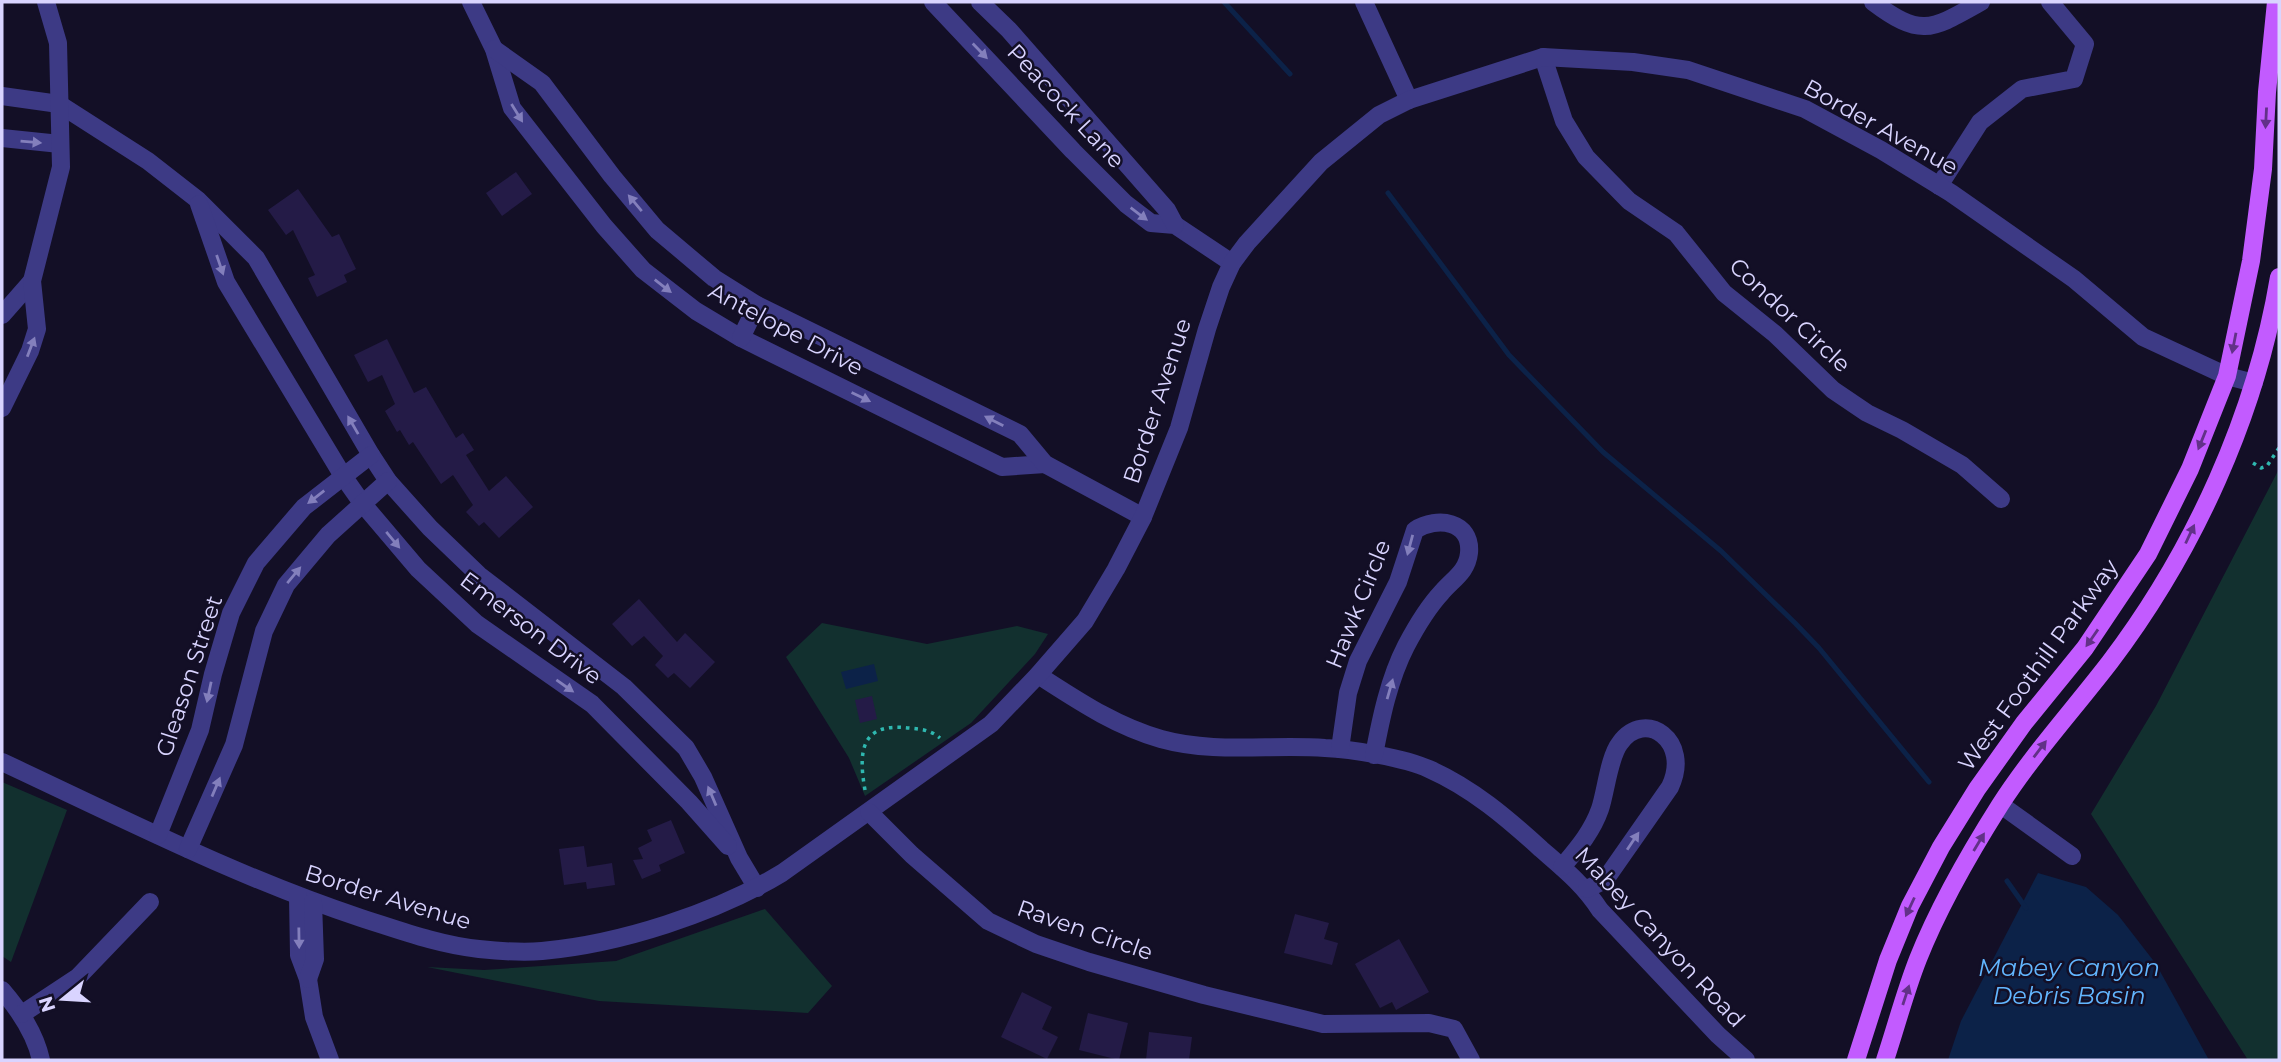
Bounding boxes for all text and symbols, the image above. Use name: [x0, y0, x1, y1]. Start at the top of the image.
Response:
street label: Peacock Lane: [1001, 38, 1131, 174]
one-way arrow: [972, 42, 988, 59]
street label: Border Avenue: [1799, 73, 1963, 181]
one-way arrow: [510, 103, 523, 123]
one-way arrow: [2260, 108, 2271, 130]
one-way arrow: [20, 136, 42, 147]
one-way arrow: [628, 195, 643, 212]
one-way arrow: [1130, 207, 1148, 221]
street label: Condor Circle: [1724, 252, 1856, 378]
one-way arrow: [215, 254, 226, 275]
street label: Antelope Drive: [704, 276, 868, 382]
one-way arrow: [654, 278, 672, 293]
street label: Border Avenue: [1117, 315, 1197, 487]
one-way arrow: [2228, 332, 2239, 354]
one-way arrow: [25, 337, 36, 358]
one-way arrow: [851, 392, 871, 403]
one-way arrow: [347, 415, 359, 435]
one-way arrow: [984, 415, 1004, 426]
one-way arrow: [2196, 429, 2207, 450]
one-way arrow: [308, 489, 326, 504]
one-way arrow: [2185, 524, 2196, 545]
one-way arrow: [385, 530, 400, 548]
one-way arrow: [1404, 535, 1415, 557]
street label: Hawk Circle: [1319, 536, 1397, 672]
street label: West Foothill Parkway: [1952, 553, 2124, 776]
one-way arrow: [286, 566, 302, 584]
street label: Emerson Drive: [455, 566, 607, 690]
street label: Gleason Street: [150, 592, 228, 760]
one-way arrow: [2085, 629, 2099, 647]
one-way arrow: [1385, 678, 1395, 699]
one-way arrow: [556, 679, 574, 693]
one-way arrow: [203, 681, 214, 703]
one-way arrow: [2032, 740, 2046, 758]
one-way arrow: [210, 777, 222, 797]
one-way arrow: [706, 785, 717, 806]
one-way arrow: [1626, 832, 1640, 850]
one-way arrow: [1972, 832, 1985, 851]
street label: Mabey Canyon Road: [1569, 841, 1751, 1033]
street label: Border Avenue: [302, 858, 474, 936]
street label: Raven Circle: [1013, 894, 1157, 966]
one-way arrow: [1904, 897, 1915, 918]
one-way arrow: [293, 927, 305, 949]
water label: Mabey Canyon Debris Basin: [1978, 953, 2160, 1010]
north arrow: [28, 964, 98, 1034]
one-way arrow: [1901, 985, 1912, 1006]
text: N: [34, 993, 61, 1015]

